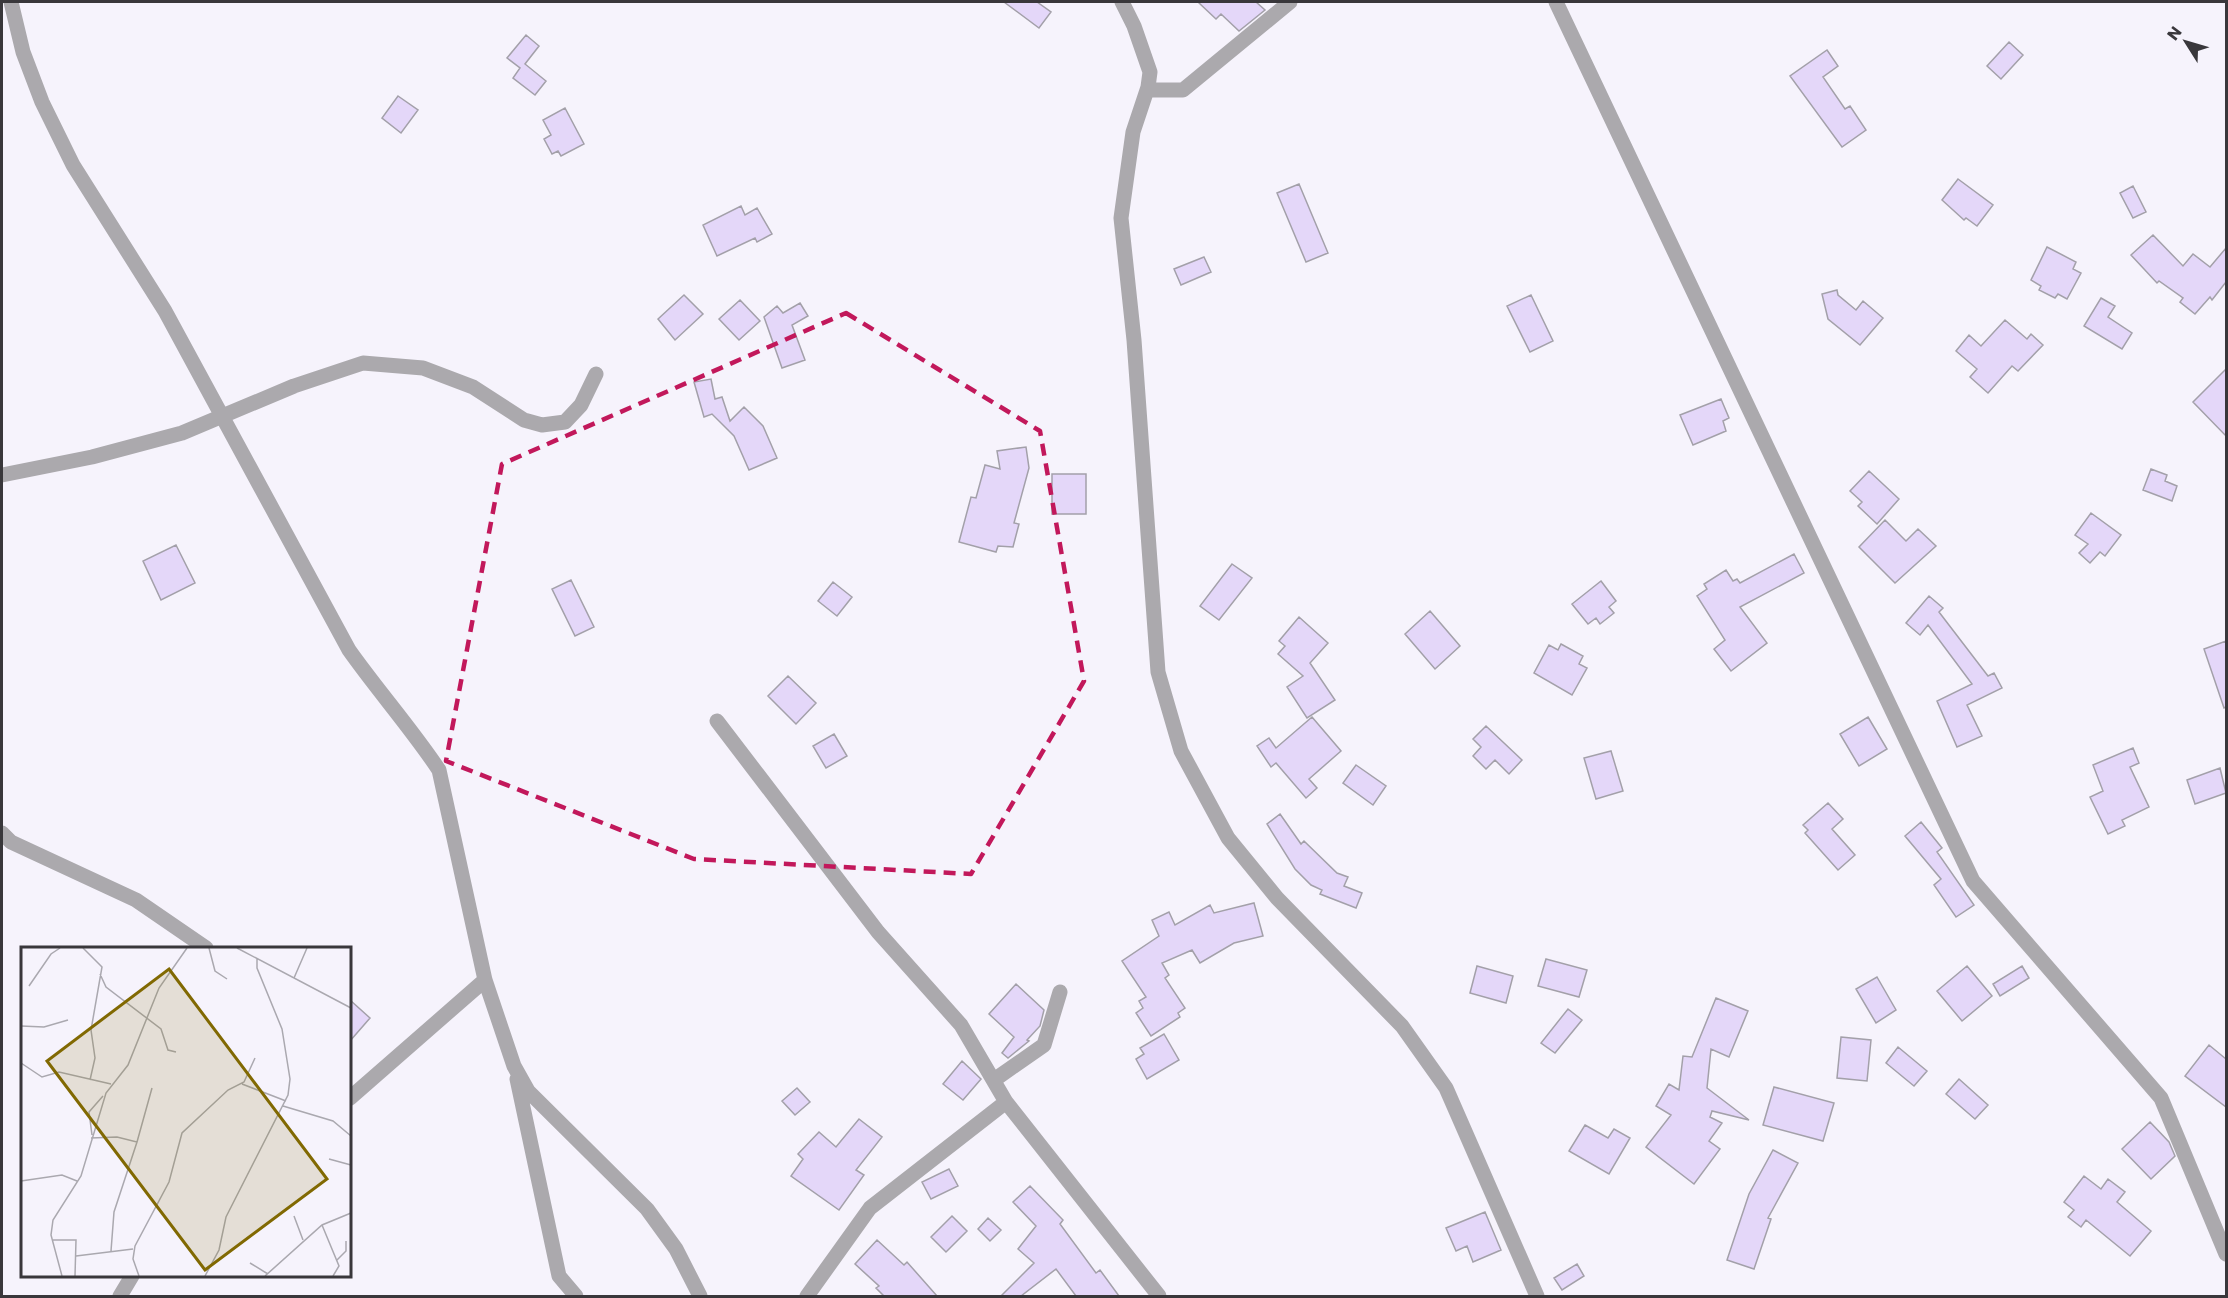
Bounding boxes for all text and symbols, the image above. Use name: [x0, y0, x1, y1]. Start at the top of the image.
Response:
north arrow: [2156, 12, 2216, 72]
text: N: [2162, 22, 2187, 45]
inset map: [21, 947, 351, 1277]

